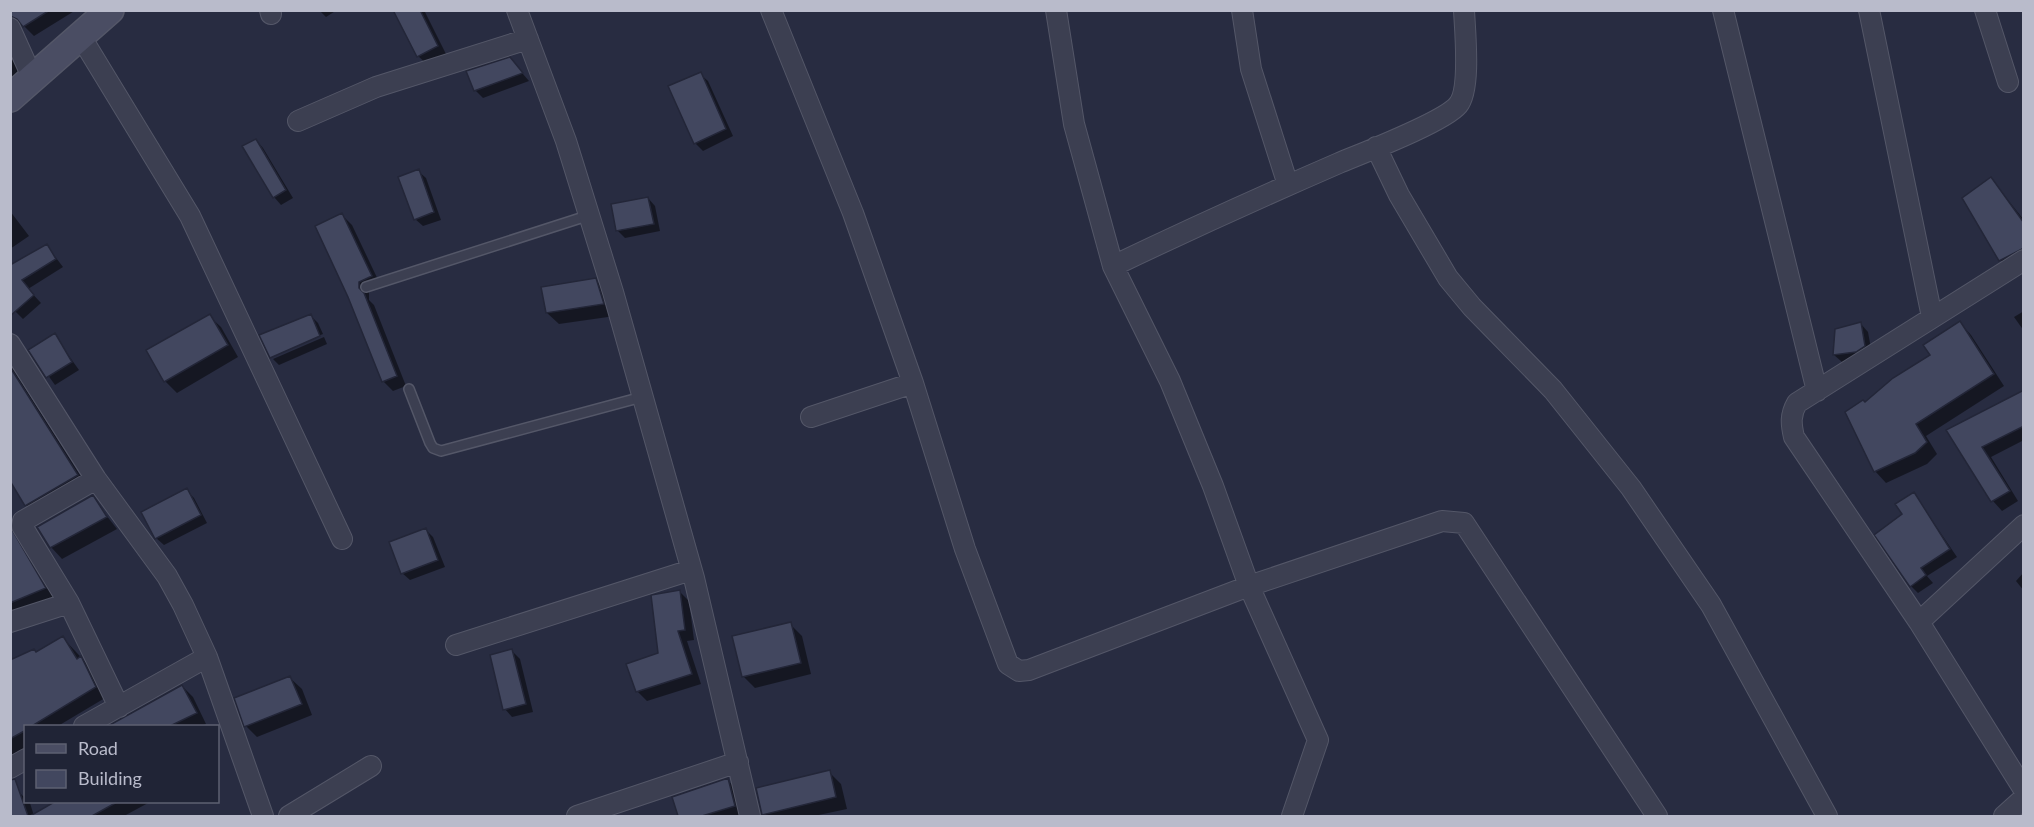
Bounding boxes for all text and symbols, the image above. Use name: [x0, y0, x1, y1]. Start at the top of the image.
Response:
legend: [24, 725, 219, 803]
text: Road: [78, 737, 118, 759]
text: Building: [78, 767, 142, 789]

